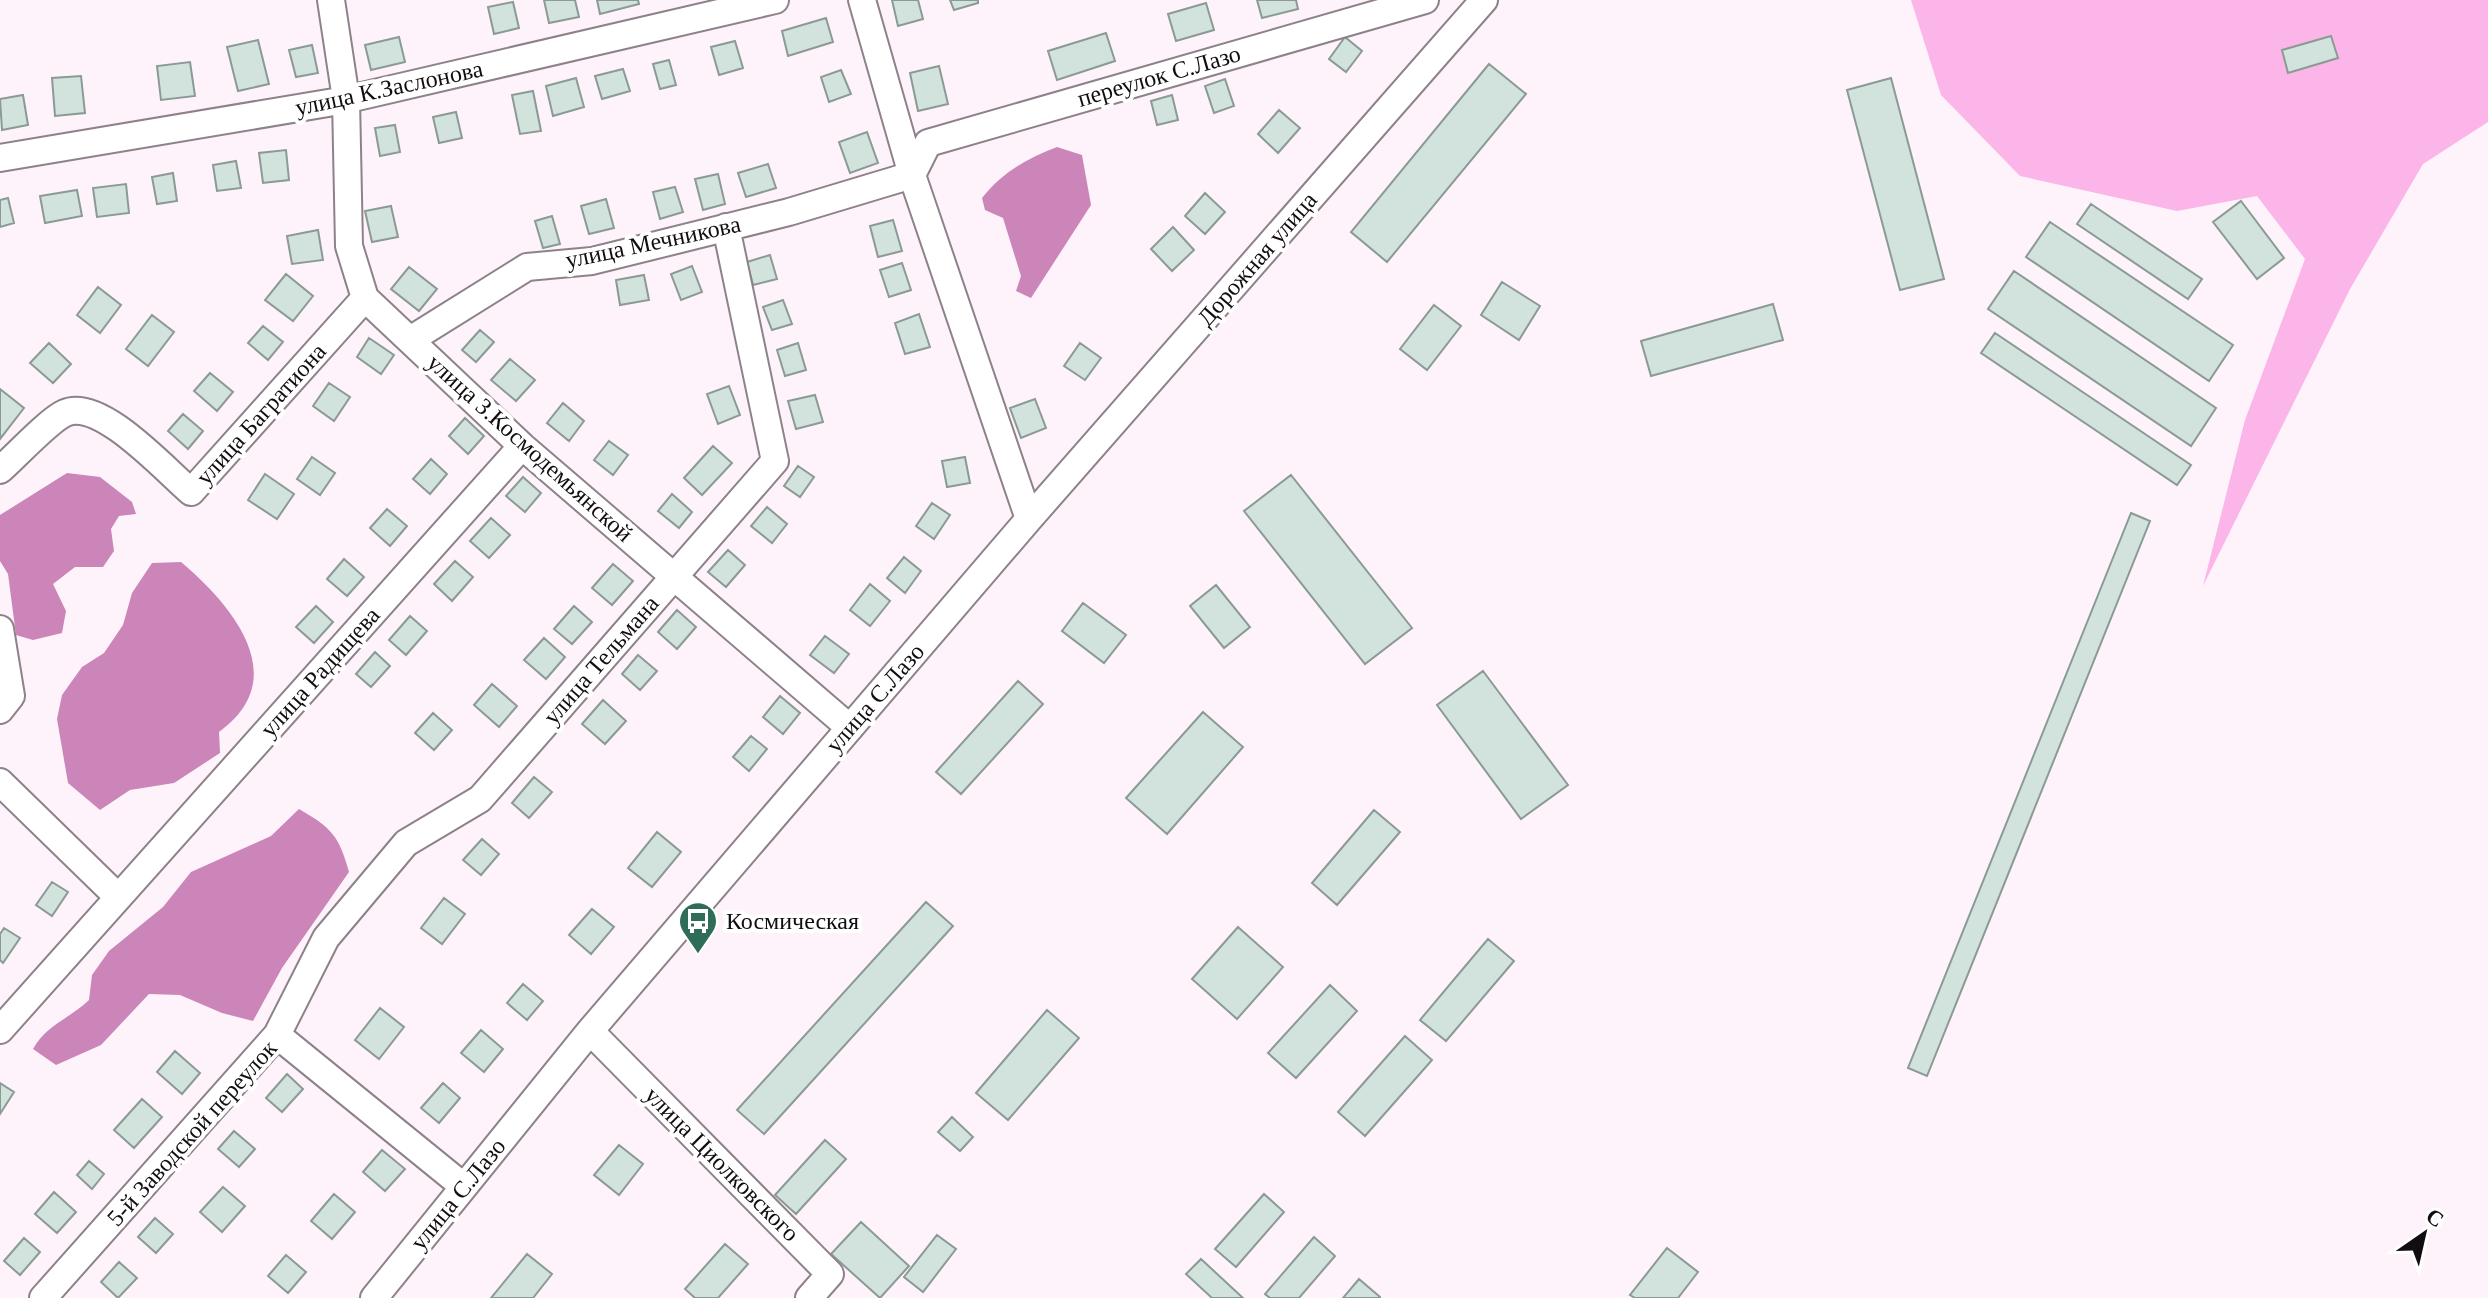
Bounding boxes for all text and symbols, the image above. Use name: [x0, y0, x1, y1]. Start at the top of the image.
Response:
street label: переулок С.Лазо: [1074, 40, 1244, 112]
street label: улица К.Заслонова: [293, 55, 485, 121]
street label: Дорожная улица: [1192, 187, 1322, 331]
street label: улица Мечникова: [563, 211, 743, 273]
street label: улица Багратиона: [191, 338, 331, 490]
street label: улица З.Космодемьянской: [422, 349, 638, 547]
street label: улица Тельмана: [538, 590, 664, 730]
street label: улица Радищева: [255, 602, 385, 742]
street label: улица С.Лазо: [821, 638, 929, 758]
bus stop icon: Космическая: [677, 900, 719, 955]
place label: Космическая: [726, 908, 859, 934]
street label: 5-й Заводской переулок: [102, 1035, 282, 1231]
street label: улица Циолковского: [640, 1082, 804, 1246]
street label: улица С.Лазо: [405, 1133, 511, 1255]
north arrow: [2384, 1194, 2464, 1274]
text: С: [2421, 1203, 2448, 1233]

